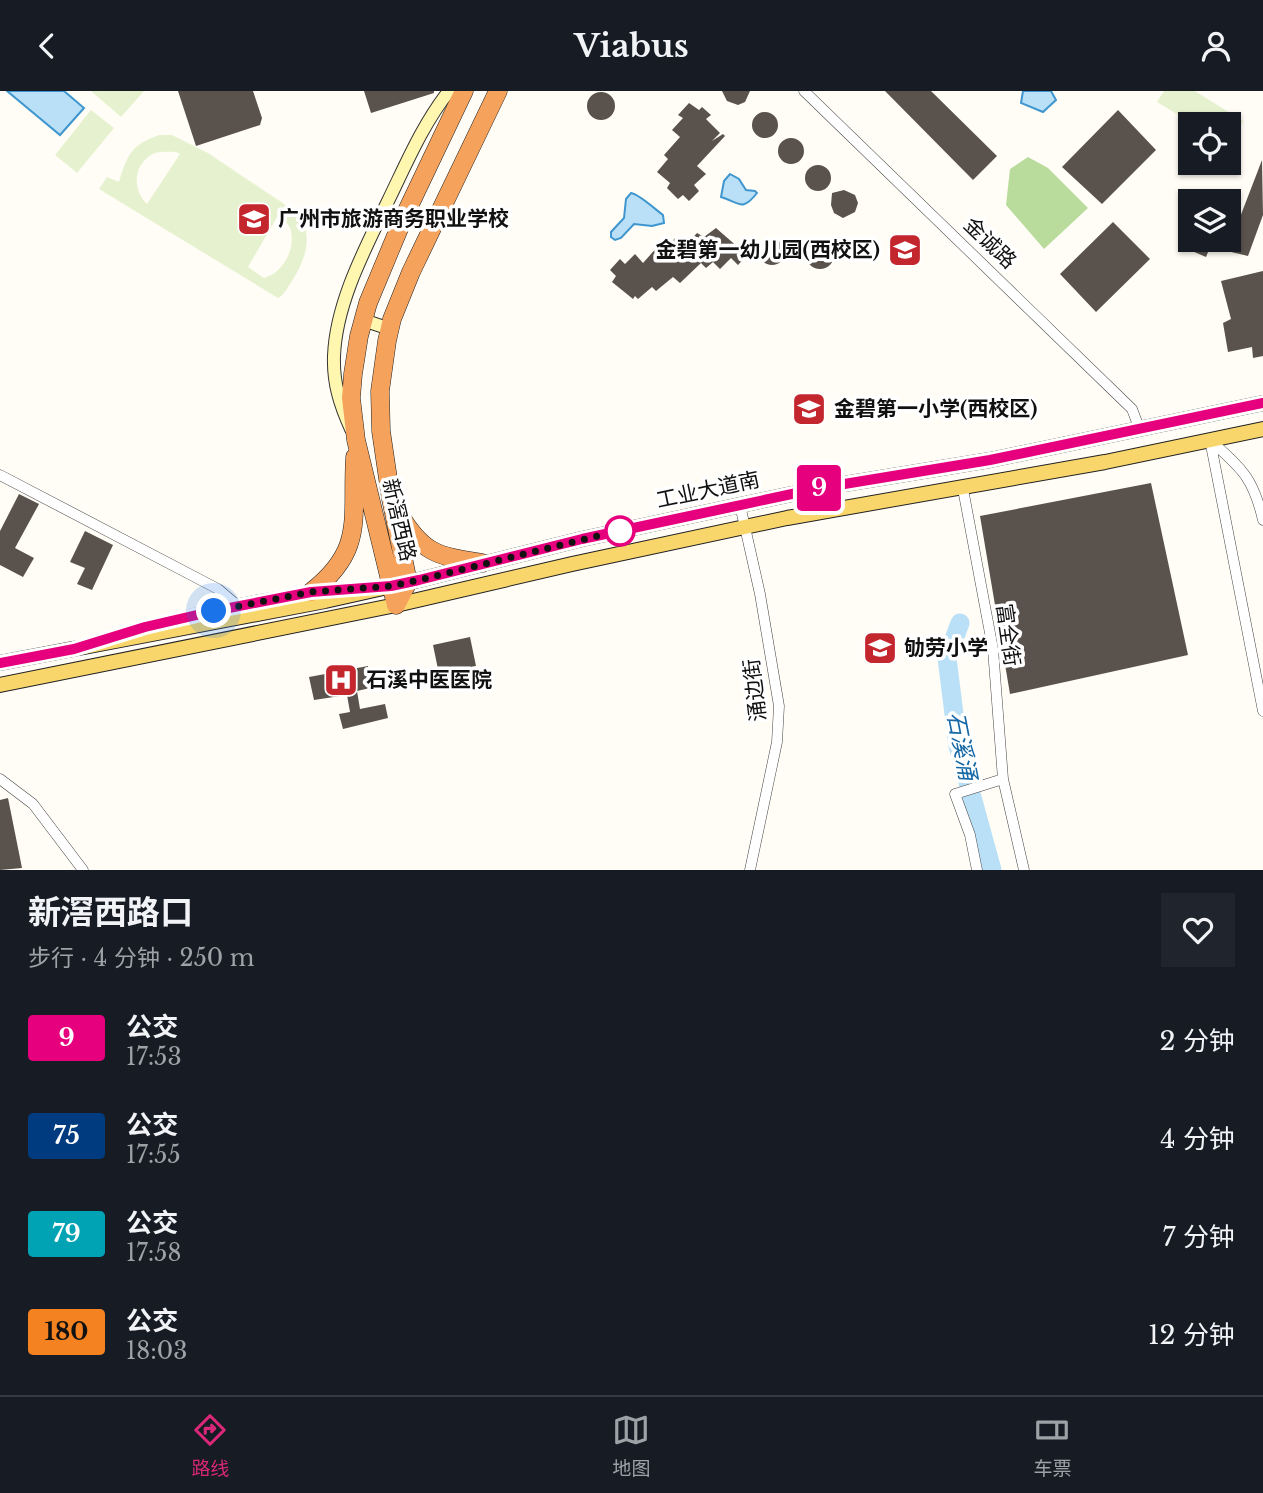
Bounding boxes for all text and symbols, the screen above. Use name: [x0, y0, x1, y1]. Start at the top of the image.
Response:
text: Viabus: [574, 26, 689, 66]
icon: back: [28, 27, 66, 65]
icon: person: [1197, 27, 1235, 65]
map controls: [1178, 112, 1241, 252]
button: locate: [1178, 112, 1241, 175]
button: layers: [1178, 189, 1241, 252]
school or university icon: 广州市旅游商务职业学校: [235, 200, 273, 238]
place label: 广州市旅游商务职业学校: [278, 206, 509, 232]
street label: 金诚路: [958, 212, 1022, 274]
school or university icon: 金碧第一幼儿园(西校区): [886, 231, 924, 269]
place label: 金碧第一幼儿园(西校区): [656, 237, 880, 263]
school or university icon: 金碧第一小学(西校区): [790, 390, 828, 428]
place label: 金碧第一小学(西校区): [834, 396, 1037, 422]
line badge: 9: [796, 465, 842, 511]
street label: 工业大道南: [654, 466, 762, 514]
text: 9: [811, 473, 827, 502]
street label: 新滘西路: [377, 476, 421, 564]
unlabelled marker: [605, 516, 635, 546]
your location: [196, 593, 231, 628]
street label: 富全街: [991, 602, 1025, 668]
school or university icon: 劬劳小学: [861, 629, 899, 667]
place label: 劬劳小学: [904, 635, 988, 661]
street label: 涌边街: [738, 657, 772, 723]
hospital icon: 石溪中医医院: [322, 661, 360, 699]
place label: 石溪中医医院: [366, 667, 492, 693]
water label: 石溪涌: [942, 709, 983, 785]
text: 新滘西路口: [28, 892, 193, 933]
button: heart: [1161, 893, 1235, 967]
text: 步行 · 4 分钟 · 250 m: [28, 944, 255, 972]
text: 公交: [126, 1011, 178, 1043]
text: 9: [58, 1023, 75, 1052]
text: 2 分钟: [1160, 1025, 1235, 1057]
text: 17:53: [126, 1043, 182, 1071]
text: 公交: [126, 1109, 178, 1141]
text: 75: [53, 1121, 80, 1150]
text: 4 分钟: [1160, 1123, 1235, 1155]
text: 17:55: [126, 1141, 181, 1169]
text: 公交: [126, 1207, 178, 1239]
text: 79: [52, 1219, 81, 1248]
text: 7 分钟: [1162, 1221, 1235, 1253]
text: 17:58: [126, 1239, 181, 1267]
text: 公交: [126, 1305, 178, 1337]
text: 180: [45, 1317, 88, 1346]
text: 12 分钟: [1148, 1319, 1235, 1351]
text: 18:03: [126, 1337, 187, 1365]
tab: 路线: [191, 1411, 230, 1480]
tab: 地图: [612, 1411, 651, 1480]
tab: 车票: [1033, 1411, 1072, 1480]

